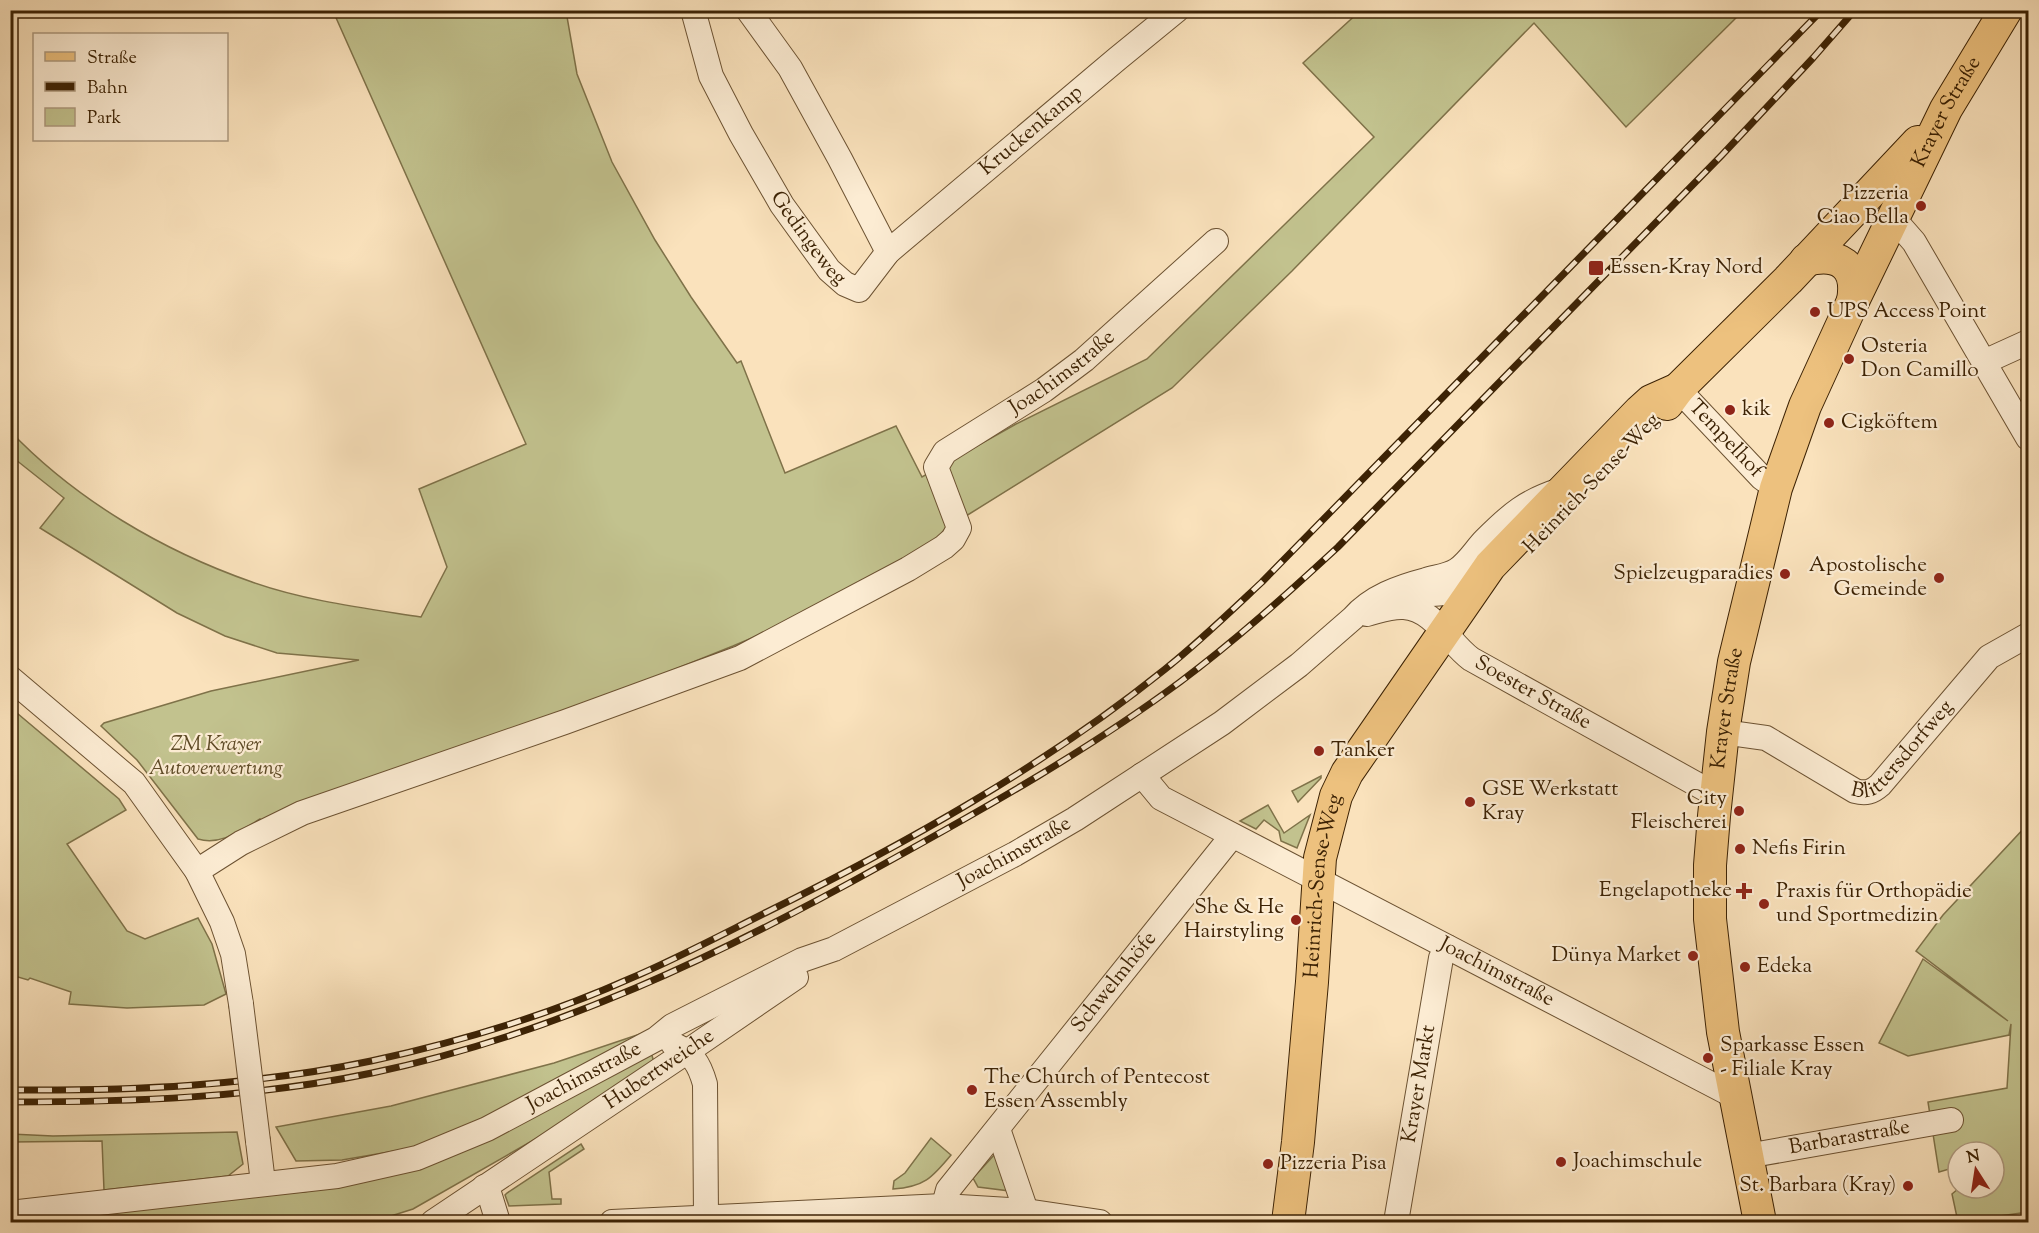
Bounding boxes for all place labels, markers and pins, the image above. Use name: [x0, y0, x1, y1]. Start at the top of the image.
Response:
place label: Pizzeria Ciao Bella: [1817, 179, 1909, 233]
marker: Pizzeria Ciao Bella: [1914, 199, 1928, 213]
place label: Essen-Kray Nord: [1610, 253, 1763, 283]
marker: Essen-Kray Nord: [1587, 259, 1605, 277]
place label: UPS Access Point: [1827, 297, 1987, 327]
marker: UPS Access Point: [1808, 305, 1822, 319]
place label: Osteria Don Camillo: [1861, 332, 1979, 386]
marker: Osteria Don Camillo: [1842, 352, 1856, 366]
place label: kik: [1742, 395, 1771, 425]
marker: kik: [1723, 403, 1737, 417]
place label: Cigköftem: [1841, 408, 1938, 438]
marker: Cigköftem: [1822, 416, 1836, 430]
place label: Apostolische Gemeinde: [1809, 551, 1927, 605]
place label: Spielzeugparadies: [1613, 559, 1773, 589]
marker: Spielzeugparadies: [1778, 567, 1792, 581]
marker: Apostolische Gemeinde: [1932, 571, 1946, 585]
place label: Tanker: [1331, 736, 1395, 766]
marker: Tanker: [1312, 744, 1326, 758]
place label: GSE Werkstatt Kray: [1482, 775, 1618, 829]
place label: City Fleischerei: [1631, 784, 1728, 838]
marker: GSE Werkstatt Kray: [1463, 795, 1477, 809]
marker: City Fleischerei: [1732, 804, 1746, 818]
place label: Nefis Firin: [1752, 834, 1846, 864]
marker: Nefis Firin: [1733, 842, 1747, 856]
place label: Engelapotheke: [1599, 876, 1732, 906]
place label: Praxis für Orthopädie und Sportmedizin: [1776, 877, 1972, 931]
marker: Engelapotheke: [1737, 884, 1751, 898]
place label: She & He Hairstyling: [1184, 893, 1284, 947]
marker: Praxis für Orthopädie und Sportmedizin: [1757, 897, 1771, 911]
marker: She & He Hairstyling: [1289, 913, 1303, 927]
place label: Dünya Market: [1551, 941, 1681, 971]
marker: Dünya Market: [1686, 949, 1700, 963]
place label: Edeka: [1757, 952, 1812, 982]
marker: Edeka: [1738, 960, 1752, 974]
place label: Sparkasse Essen - Filiale Kray: [1720, 1031, 1865, 1085]
marker: Sparkasse Essen - Filiale Kray: [1701, 1051, 1715, 1065]
place label: The Church of Pentecost Essen Assembly: [984, 1063, 1210, 1117]
marker: The Church of Pentecost Essen Assembly: [965, 1083, 979, 1097]
place label: Joachimschule: [1572, 1147, 1702, 1177]
place label: Pizzeria Pisa: [1280, 1149, 1387, 1179]
marker: Joachimschule: [1554, 1155, 1568, 1169]
marker: Pizzeria Pisa: [1261, 1157, 1275, 1171]
place label: St. Barbara (Kray): [1739, 1171, 1896, 1201]
marker: St. Barbara (Kray): [1901, 1179, 1915, 1193]

